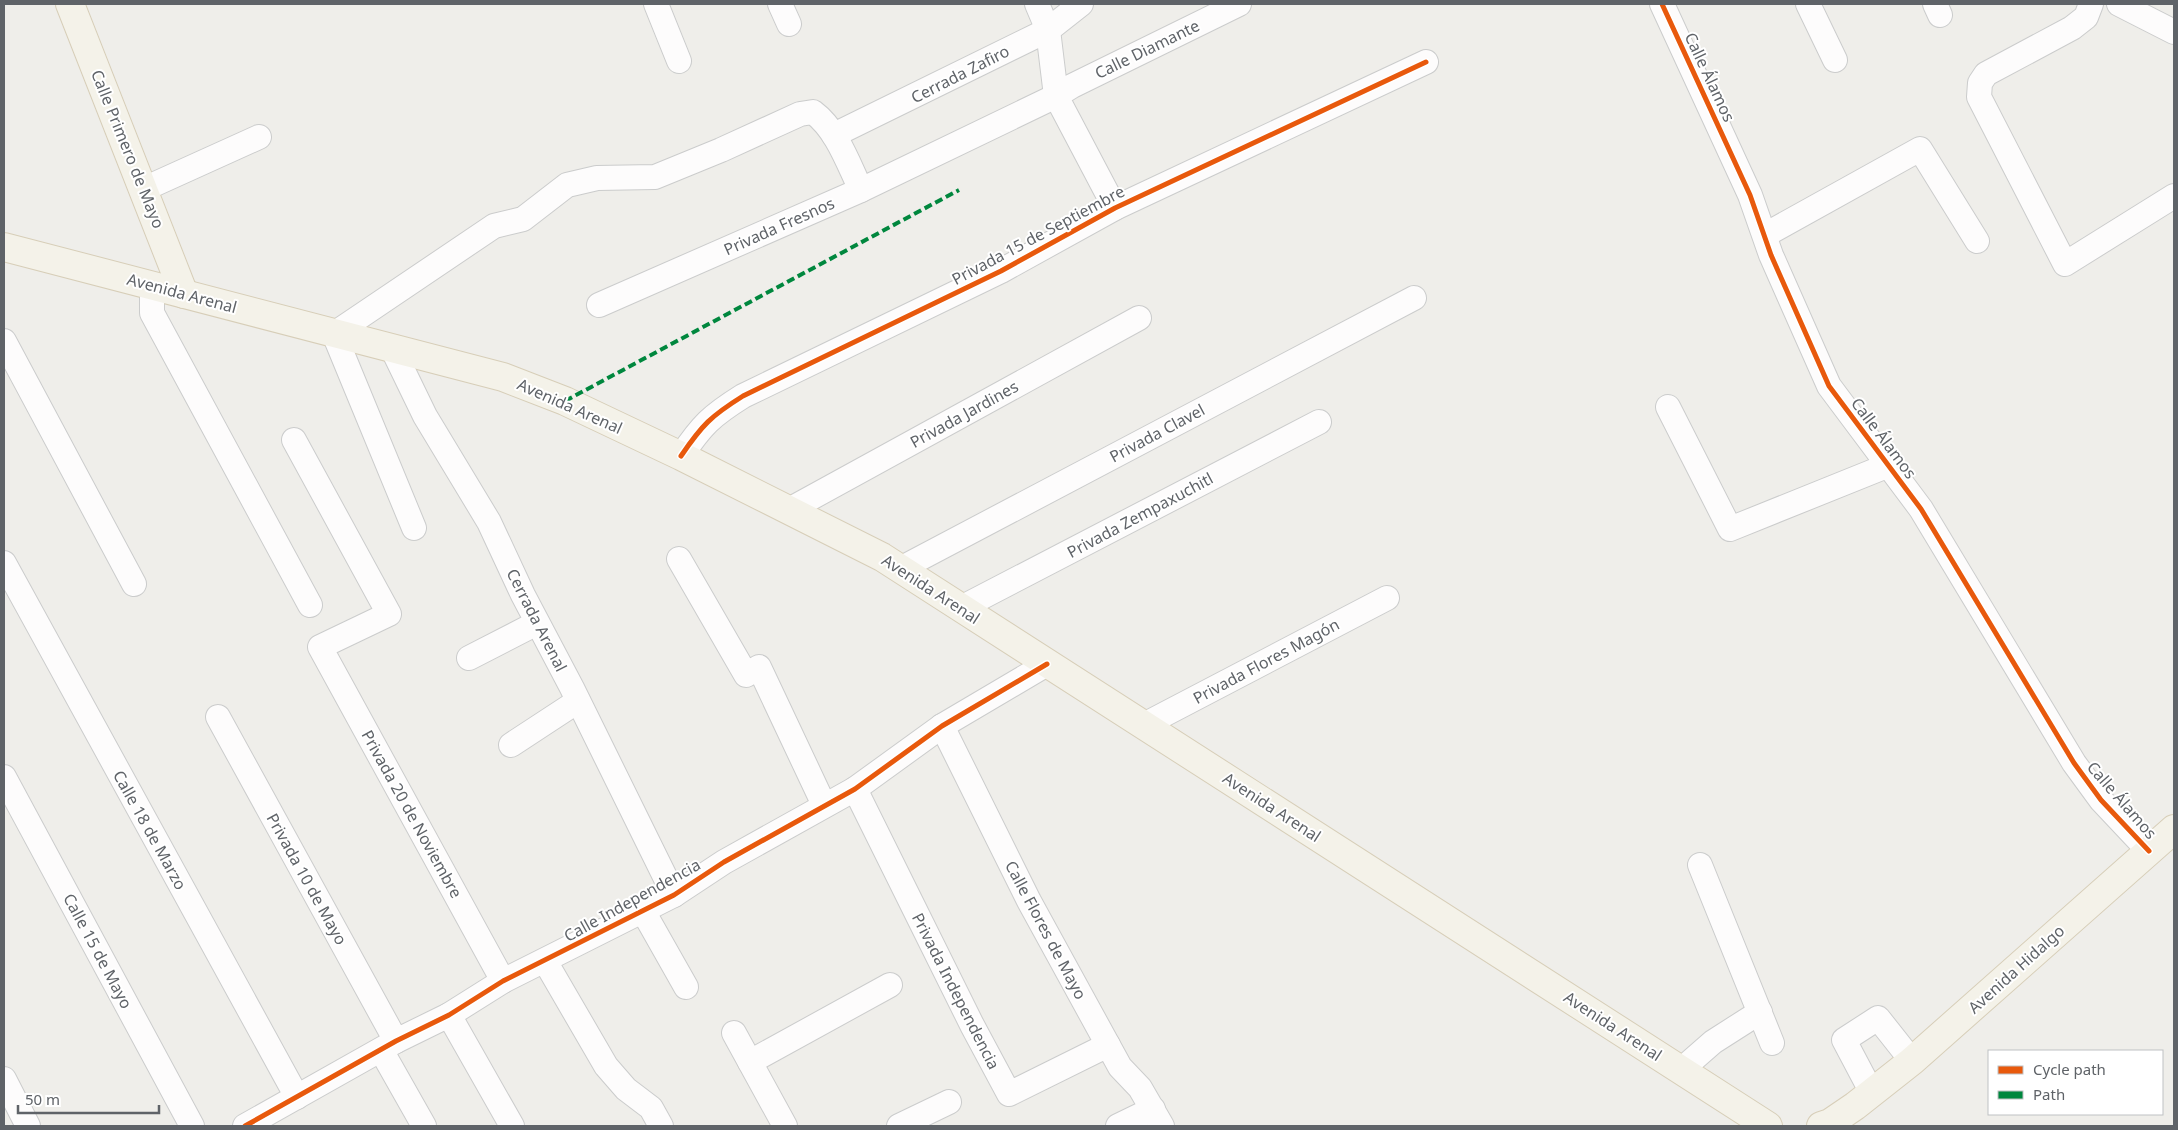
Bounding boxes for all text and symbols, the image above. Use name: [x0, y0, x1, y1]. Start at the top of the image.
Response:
street label: Calle Diamante: [1091, 14, 1203, 84]
street label: Calle Álamos: [1680, 29, 1740, 125]
street label: Cerrada Zafiro: [907, 40, 1013, 108]
street label: Calle Primero de Mayo: [86, 66, 170, 232]
street label: Privada 15 de Septiembre: [948, 180, 1128, 290]
street label: Privada Fresnos: [720, 192, 838, 260]
street label: Avenida Arenal: [125, 268, 239, 318]
street label: Avenida Arenal: [514, 373, 626, 439]
street label: Privada Jardines: [906, 375, 1022, 453]
street label: Calle Álamos: [1846, 393, 1922, 483]
street label: Privada Clavel: [1105, 399, 1209, 467]
street label: Privada Zempaxuchitl: [1063, 467, 1217, 563]
street label: Avenida Arenal: [878, 549, 984, 629]
street label: Cerrada Arenal: [502, 565, 572, 675]
street label: Privada Flores Magón: [1189, 613, 1343, 709]
street label: Privada 20 de Noviembre: [357, 726, 467, 902]
street label: Calle Álamos: [2082, 756, 2162, 844]
street label: Calle 18 de Marzo: [108, 766, 192, 894]
street label: Avenida Arenal: [1219, 767, 1325, 847]
street label: Privada 10 de Mayo: [262, 809, 352, 949]
street label: Calle Independencia: [560, 853, 704, 947]
street label: Calle Flores de Mayo: [1000, 857, 1092, 1003]
street label: Calle 15 de Mayo: [58, 890, 138, 1012]
street label: Privada Independencia: [907, 909, 1005, 1073]
street label: Avenida Hidalgo: [1963, 920, 2069, 1018]
street label: Avenida Arenal: [1560, 986, 1666, 1066]
legend: [1988, 1050, 2163, 1115]
text: Cycle path: [2033, 1059, 2106, 1079]
scale bar: [18, 1082, 159, 1114]
text: Path: [2033, 1084, 2065, 1104]
text: 50 m: [25, 1089, 60, 1109]

